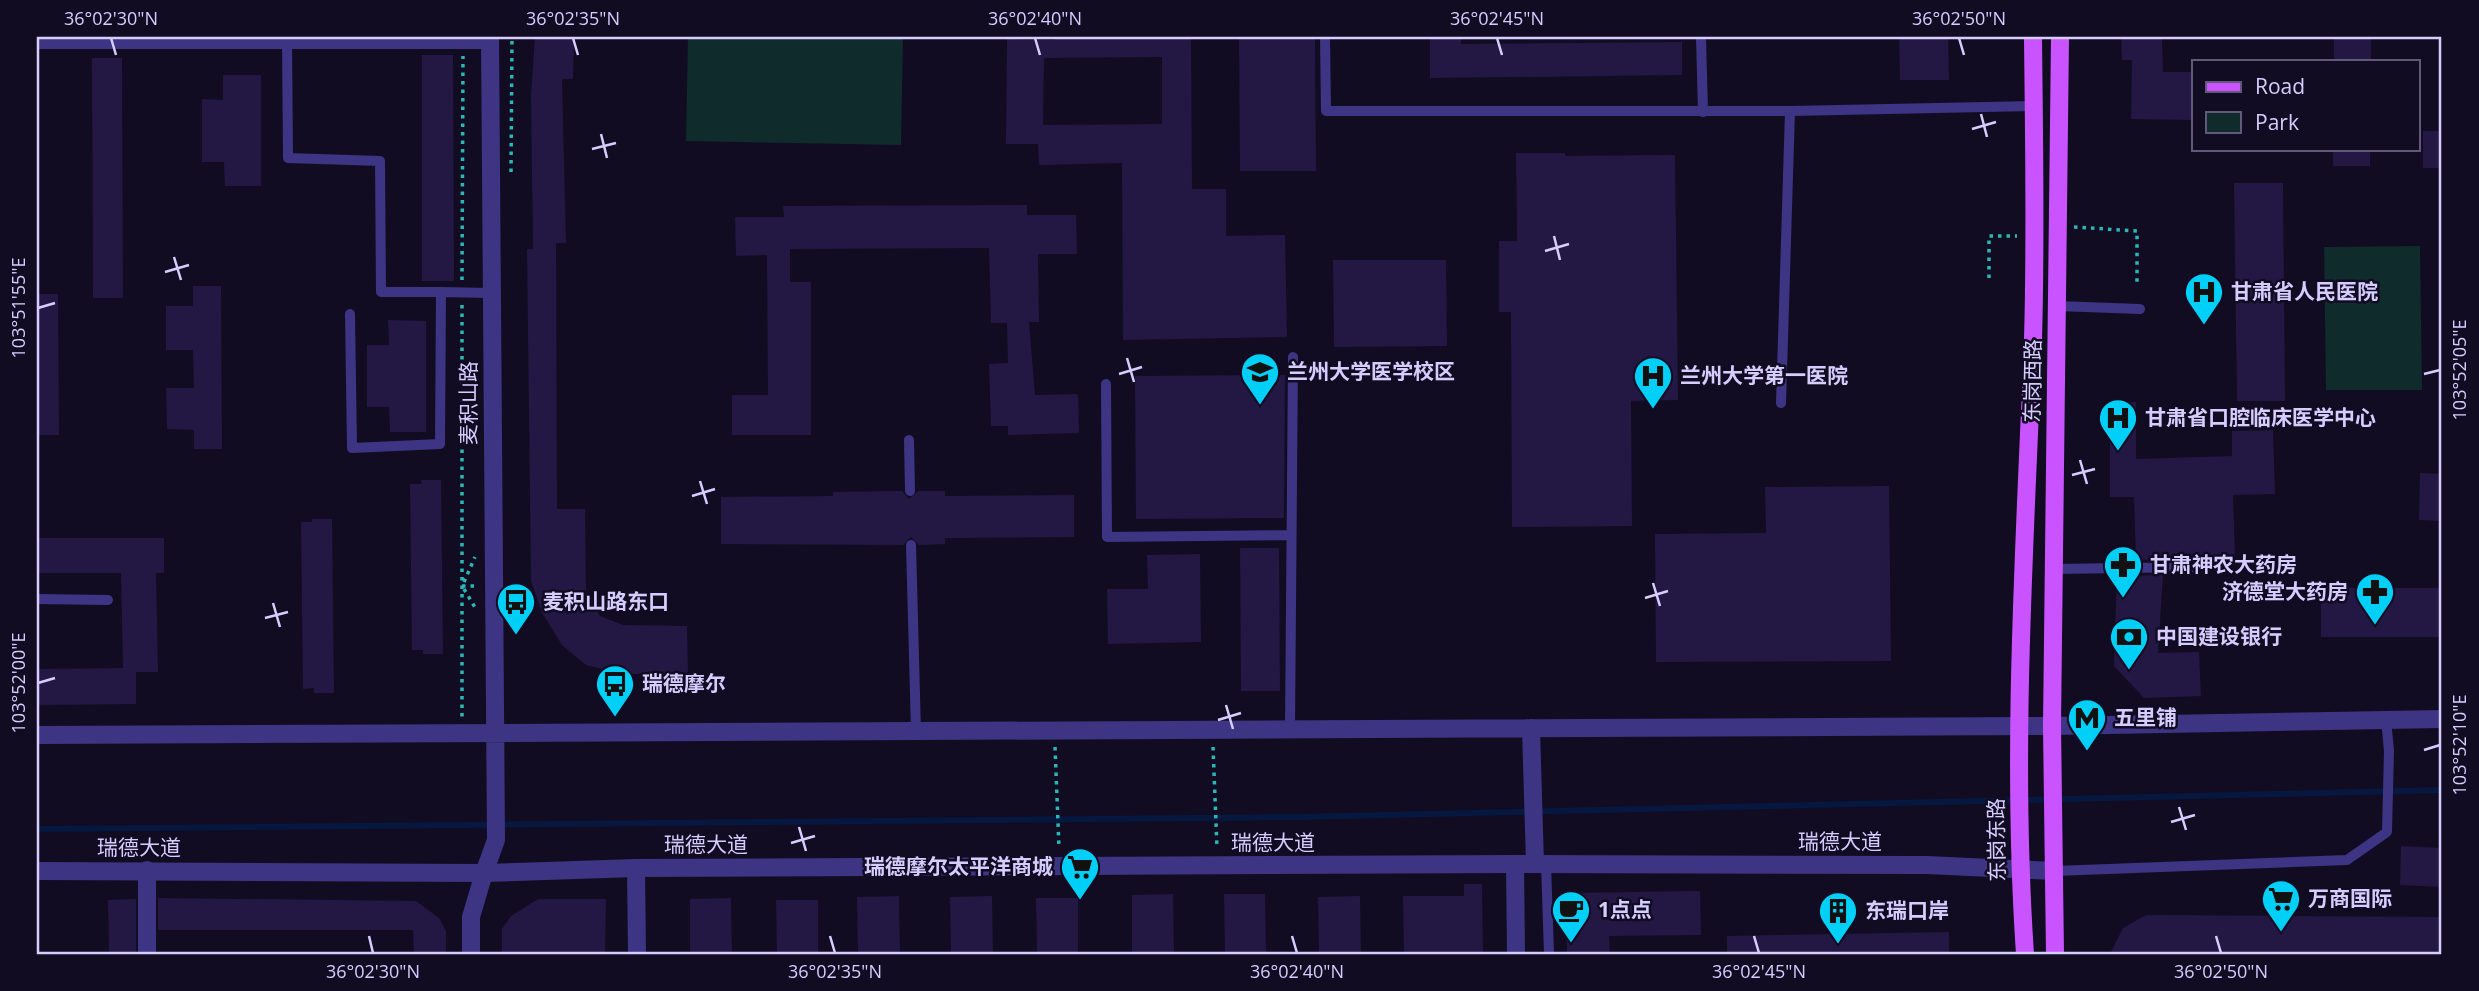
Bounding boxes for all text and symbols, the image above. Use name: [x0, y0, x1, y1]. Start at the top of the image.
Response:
text: 36°02'30"N: [64, 6, 158, 30]
text: 36°02'35"N: [526, 6, 620, 30]
text: 36°02'40"N: [988, 6, 1082, 30]
text: 36°02'45"N: [1450, 6, 1544, 30]
text: 36°02'50"N: [1912, 6, 2006, 30]
legend: [2192, 60, 2420, 150]
text: Road: [2255, 72, 2305, 100]
text: Park: [2255, 108, 2299, 136]
text: 103°51'55"E: [6, 258, 30, 358]
hospital icon: 甘肃省人民医院: [2183, 271, 2225, 326]
place label: 甘肃省人民医院: [2231, 277, 2378, 305]
text: 103°52'05"E: [2447, 320, 2471, 420]
street label: 东岗西路: [2017, 339, 2047, 423]
school or university icon: 兰州大学医学校区: [1239, 351, 1281, 406]
hospital icon: 兰州大学第一医院: [1632, 355, 1674, 410]
place label: 兰州大学医学校区: [1287, 357, 1455, 385]
street label: 麦积山路: [454, 361, 482, 445]
place label: 兰州大学第一医院: [1680, 361, 1848, 389]
hospital icon: 甘肃省口腔临床医学中心: [2097, 397, 2139, 452]
place label: 甘肃省口腔临床医学中心: [2145, 403, 2376, 431]
pharmacy icon: 甘肃神农大药房: [2102, 544, 2144, 599]
place label: 甘肃神农大药房: [2150, 550, 2297, 578]
pharmacy icon: 济德堂大药房: [2354, 571, 2396, 626]
place label: 济德堂大药房: [2222, 577, 2348, 605]
bus stop icon: 麦积山路东口: [495, 581, 537, 636]
place label: 麦积山路东口: [543, 587, 669, 615]
bank icon: 中国建设银行: [2108, 616, 2150, 671]
place label: 中国建设银行: [2156, 622, 2282, 650]
text: 103°52'00"E: [6, 633, 30, 733]
bus stop icon: 瑞德摩尔: [594, 663, 636, 718]
place label: 瑞德摩尔: [642, 669, 726, 697]
text: 103°52'10"E: [2447, 695, 2471, 795]
metro station icon: 五里铺: [2066, 697, 2108, 752]
place label: 五里铺: [2114, 703, 2177, 731]
street label: 东岗东路: [1981, 798, 2011, 882]
street label: 瑞德大道: [1798, 827, 1882, 855]
street label: 瑞德大道: [1231, 828, 1315, 856]
street label: 瑞德大道: [664, 830, 748, 858]
street label: 瑞德大道: [97, 833, 181, 861]
supermarket icon: 瑞德摩尔太平洋商城: [1059, 846, 1101, 901]
place label: 瑞德摩尔太平洋商城: [864, 852, 1053, 880]
supermarket icon: 万商国际: [2260, 878, 2302, 933]
place label: 万商国际: [2308, 884, 2392, 912]
cafe icon: 1点点: [1550, 889, 1592, 944]
building icon: 东瑞口岸: [1817, 890, 1859, 945]
place label: 1点点: [1598, 895, 1652, 923]
place label: 东瑞口岸: [1865, 896, 1949, 924]
text: 36°02'30"N: [326, 959, 420, 983]
text: 36°02'35"N: [788, 959, 882, 983]
text: 36°02'40"N: [1250, 959, 1344, 983]
text: 36°02'45"N: [1712, 959, 1806, 983]
text: 36°02'50"N: [2174, 959, 2268, 983]

